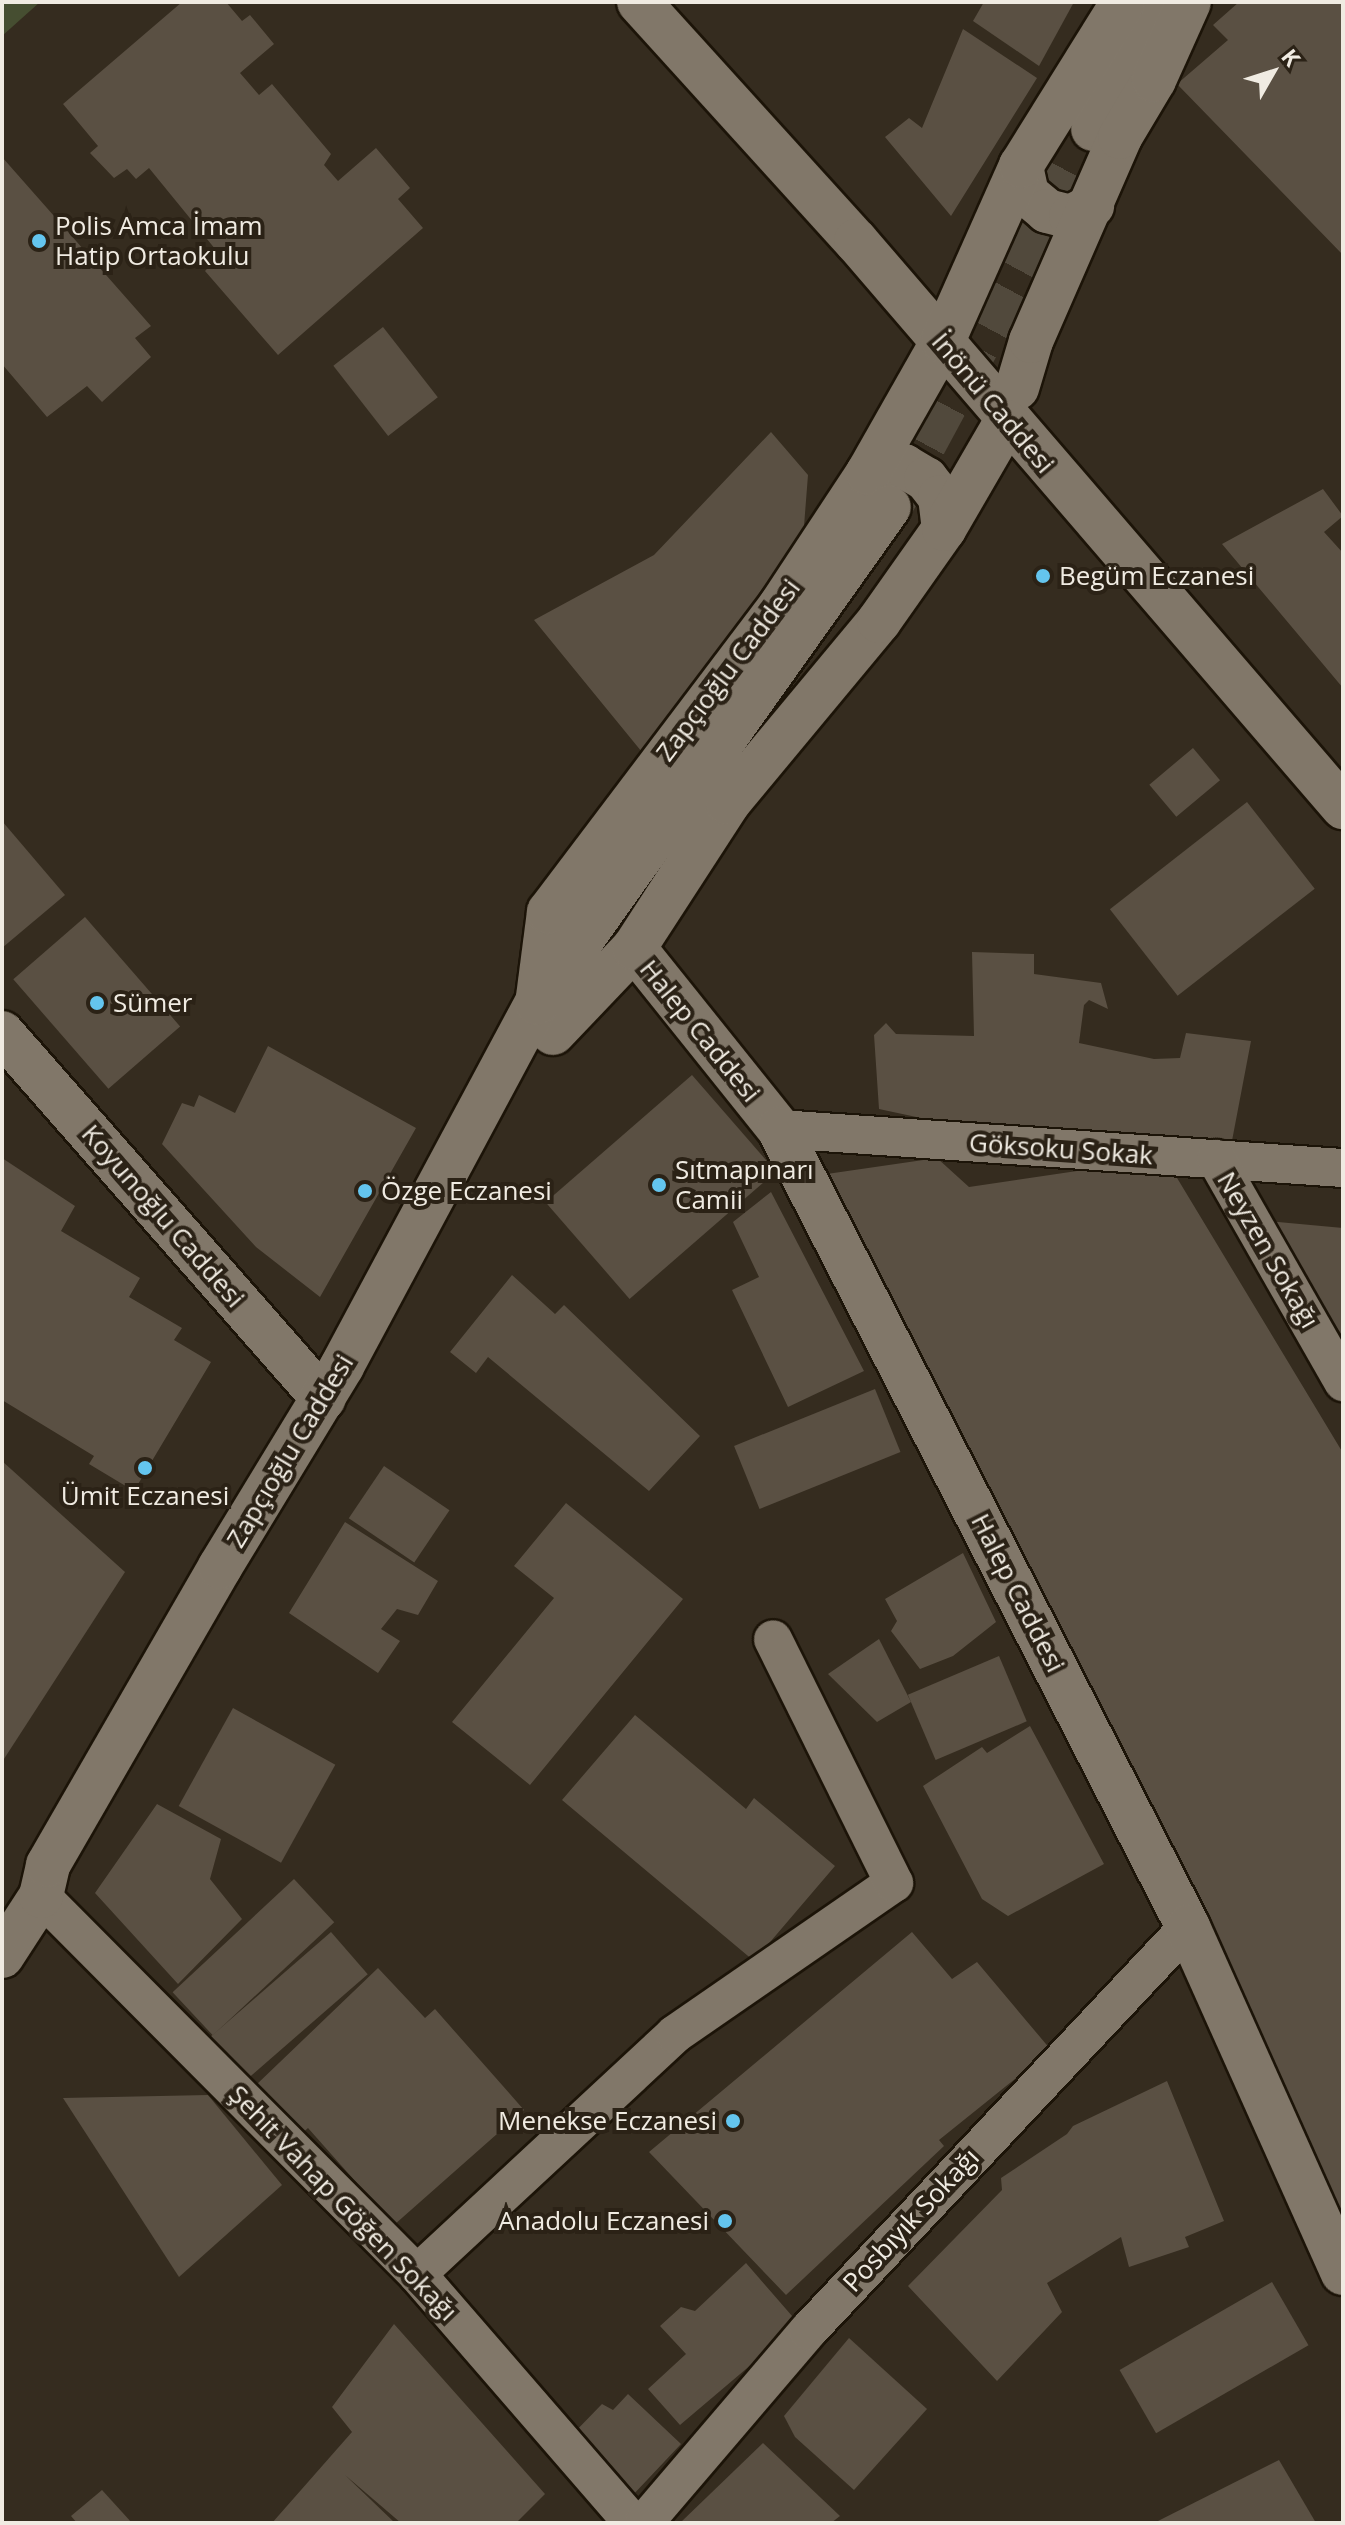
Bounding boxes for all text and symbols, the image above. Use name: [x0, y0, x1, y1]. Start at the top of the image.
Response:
north arrow: [1233, 32, 1313, 112]
text: K: [1275, 42, 1308, 72]
place label: Polis Amca İmam Hatip Ortaokulu: [55, 210, 263, 272]
marker: Polis Amca İmam Hatip Ortaokulu: [30, 232, 48, 250]
street label: İnönü Caddesi: [925, 326, 1061, 480]
place label: Begüm Eczanesi: [1059, 560, 1254, 592]
marker: Begüm Eczanesi: [1034, 567, 1052, 585]
street label: Zapçıoğlu Caddesi: [650, 573, 806, 767]
street label: Halep Caddesi: [633, 954, 767, 1108]
place label: Sümer: [113, 987, 192, 1019]
marker: Sümer: [88, 994, 106, 1012]
street label: Koyunoğlu Caddesi: [75, 1118, 251, 1314]
street label: Göksoku Sokak: [968, 1127, 1154, 1171]
place label: Sıtmapınarı Camii: [675, 1154, 814, 1216]
street label: Neyzen Sokağı: [1211, 1166, 1325, 1334]
place label: Özge Eczanesi: [381, 1175, 552, 1207]
marker: Sıtmapınarı Camii: [650, 1176, 668, 1194]
marker: Özge Eczanesi: [356, 1182, 374, 1200]
street label: Zapçıoğlu Caddesi: [220, 1349, 360, 1553]
marker: Ümit Eczanesi: [136, 1459, 154, 1477]
place label: Ümit Eczanesi: [61, 1480, 229, 1512]
street label: Halep Caddesi: [965, 1509, 1071, 1677]
street label: Şehit Vahap Göğen Sokağı: [222, 2079, 464, 2327]
place label: Menekse Eczanesi: [498, 2105, 717, 2137]
marker: Menekse Eczanesi: [724, 2112, 742, 2130]
street label: Posbıyık Sokağı: [837, 2142, 985, 2298]
place label: Anadolu Eczanesi: [498, 2205, 709, 2237]
marker: Anadolu Eczanesi: [716, 2212, 734, 2230]

